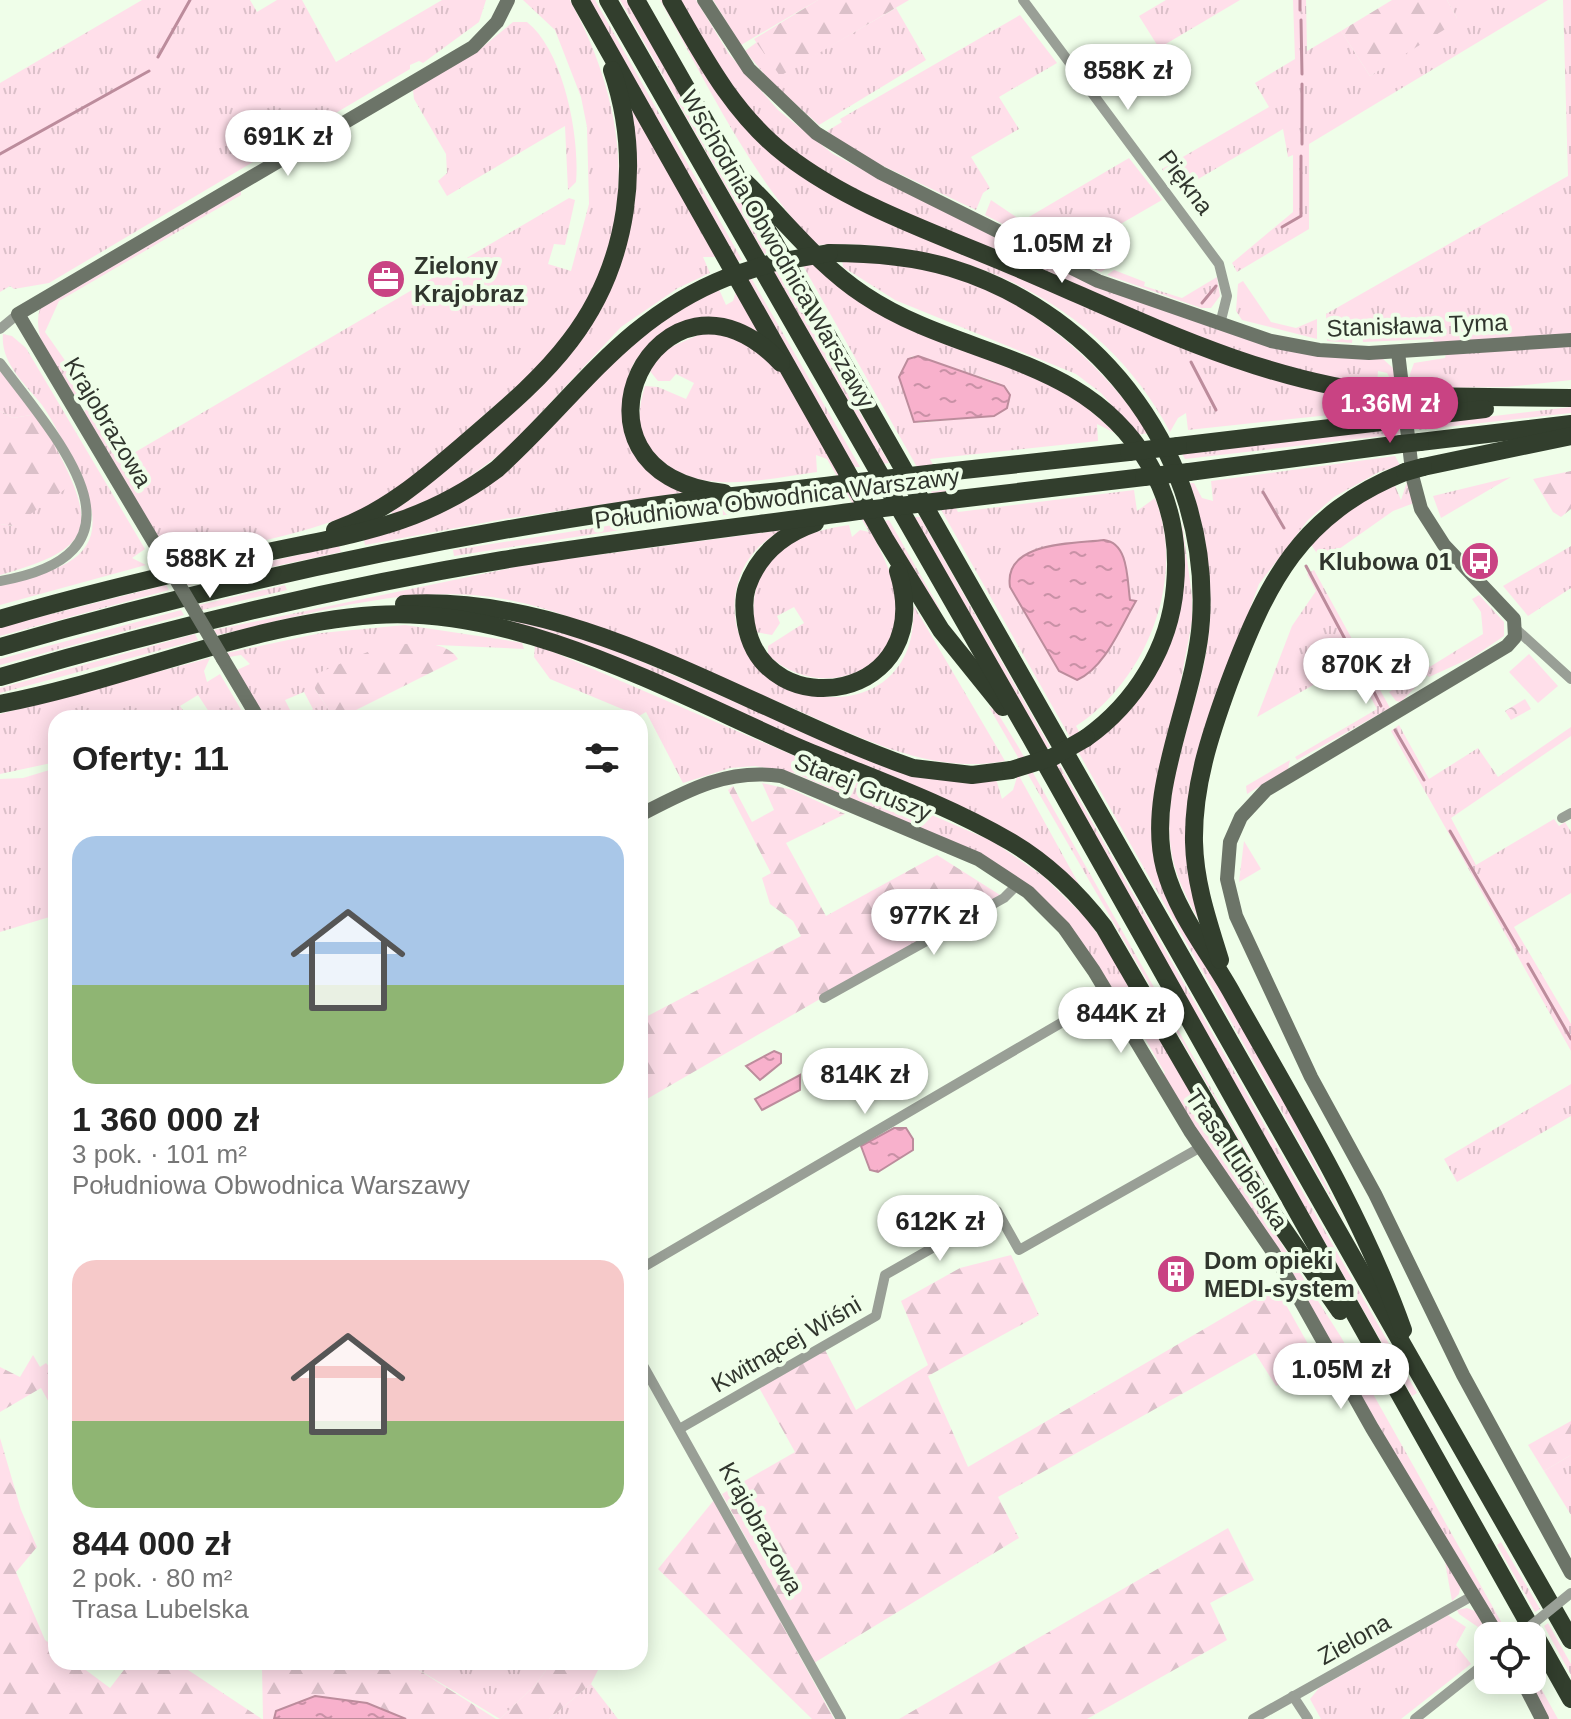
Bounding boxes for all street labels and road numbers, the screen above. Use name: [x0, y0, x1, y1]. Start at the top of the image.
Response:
street label: Wschodnia Obwodnica Warszawy: [676, 86, 880, 412]
street label: Piękna: [1153, 145, 1219, 220]
street label: Stanisława Tyma: [1326, 308, 1509, 342]
street label: Krajobrazowa: [59, 352, 158, 492]
street label: Południowa Obwodnica Warszawy: [593, 462, 961, 534]
street label: Starej Gruszy: [791, 747, 935, 827]
street label: Trasa Lubelska: [1180, 1084, 1294, 1235]
street label: Kwitnącej Wiśni: [706, 1290, 866, 1398]
street label: Krajobrazowa: [714, 1457, 809, 1599]
street label: Zielona: [1313, 1608, 1396, 1670]

